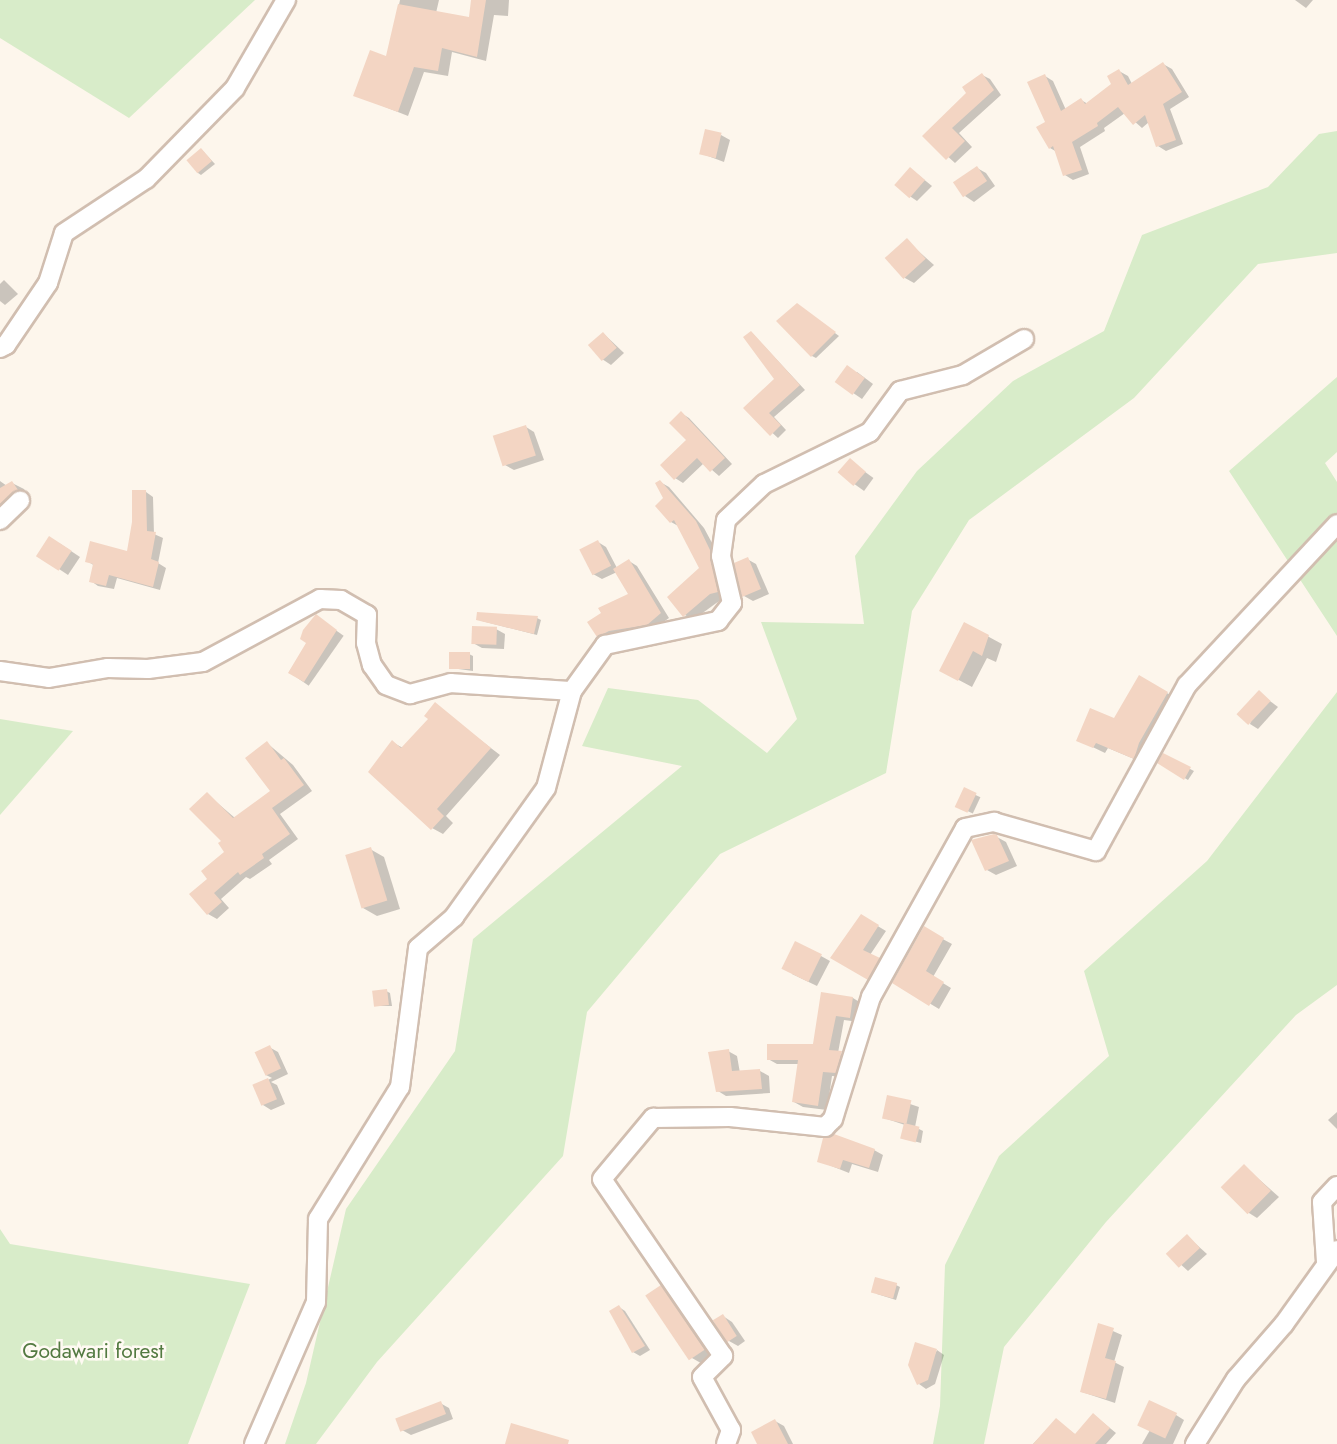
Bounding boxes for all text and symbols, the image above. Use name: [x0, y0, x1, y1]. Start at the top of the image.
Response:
park label: Godawari forest: [22, 1338, 164, 1364]

